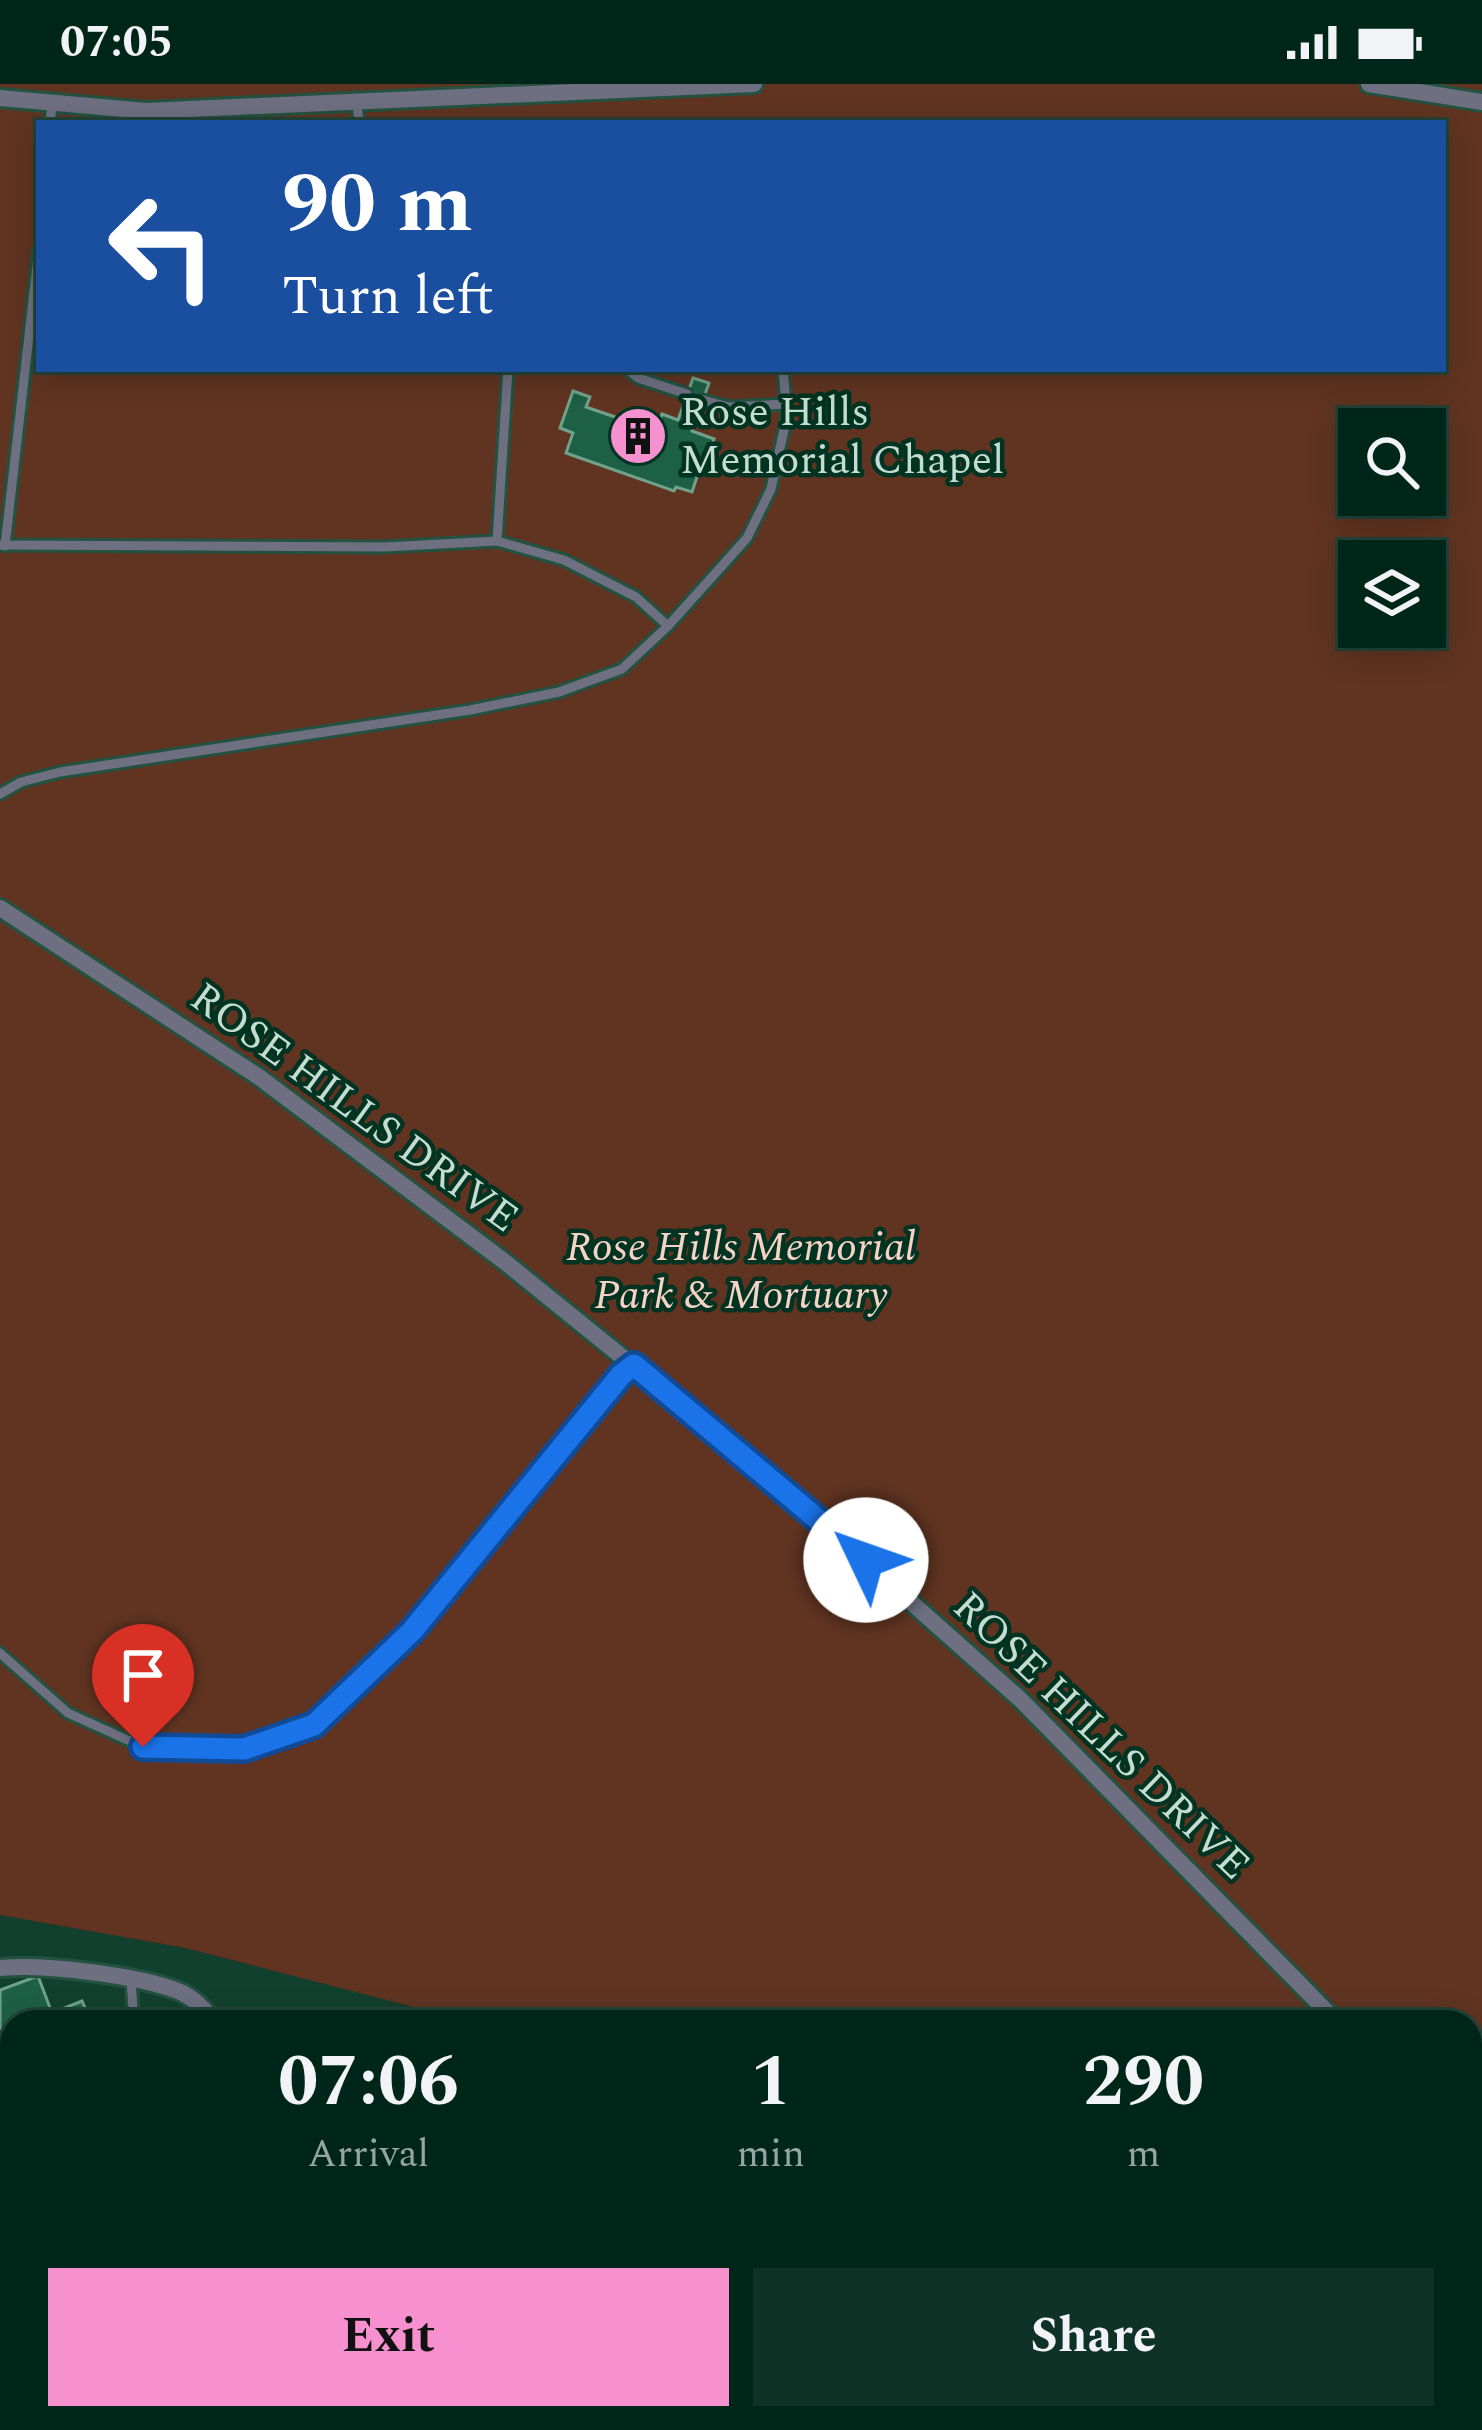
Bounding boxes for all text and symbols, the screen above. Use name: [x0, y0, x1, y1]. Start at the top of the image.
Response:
text: 07:05: [60, 8, 173, 77]
text: 90 m: [282, 141, 473, 269]
icon: left: [84, 168, 240, 324]
text: Turn left: [282, 256, 494, 338]
place label: Rose Hills Memorial Chapel: [680, 381, 1004, 492]
building icon: Rose Hills Memorial Chapel: [607, 405, 669, 467]
map controls: [1338, 408, 1446, 648]
button: search: [1338, 408, 1446, 516]
button: layers: [1338, 540, 1446, 648]
street label: ROSE HILLS DRIVE: [177, 967, 531, 1249]
park label: Rose Hills Memorial Park & Mortuary: [566, 1216, 916, 1327]
position arrow: [803, 1497, 929, 1623]
street label: ROSE HILLS DRIVE: [938, 1577, 1264, 1895]
pin: [92, 1624, 194, 1747]
icon: arrive: [110, 1642, 176, 1708]
text: 07:06: [278, 2028, 459, 2137]
text: 1: [751, 2028, 791, 2137]
text: 290: [1083, 2028, 1204, 2137]
text: Arrival: [308, 2125, 429, 2184]
text: min: [737, 2125, 805, 2184]
text: m: [1127, 2125, 1160, 2184]
button: Exit: [48, 2268, 729, 2406]
button: Share: [753, 2268, 1434, 2406]

